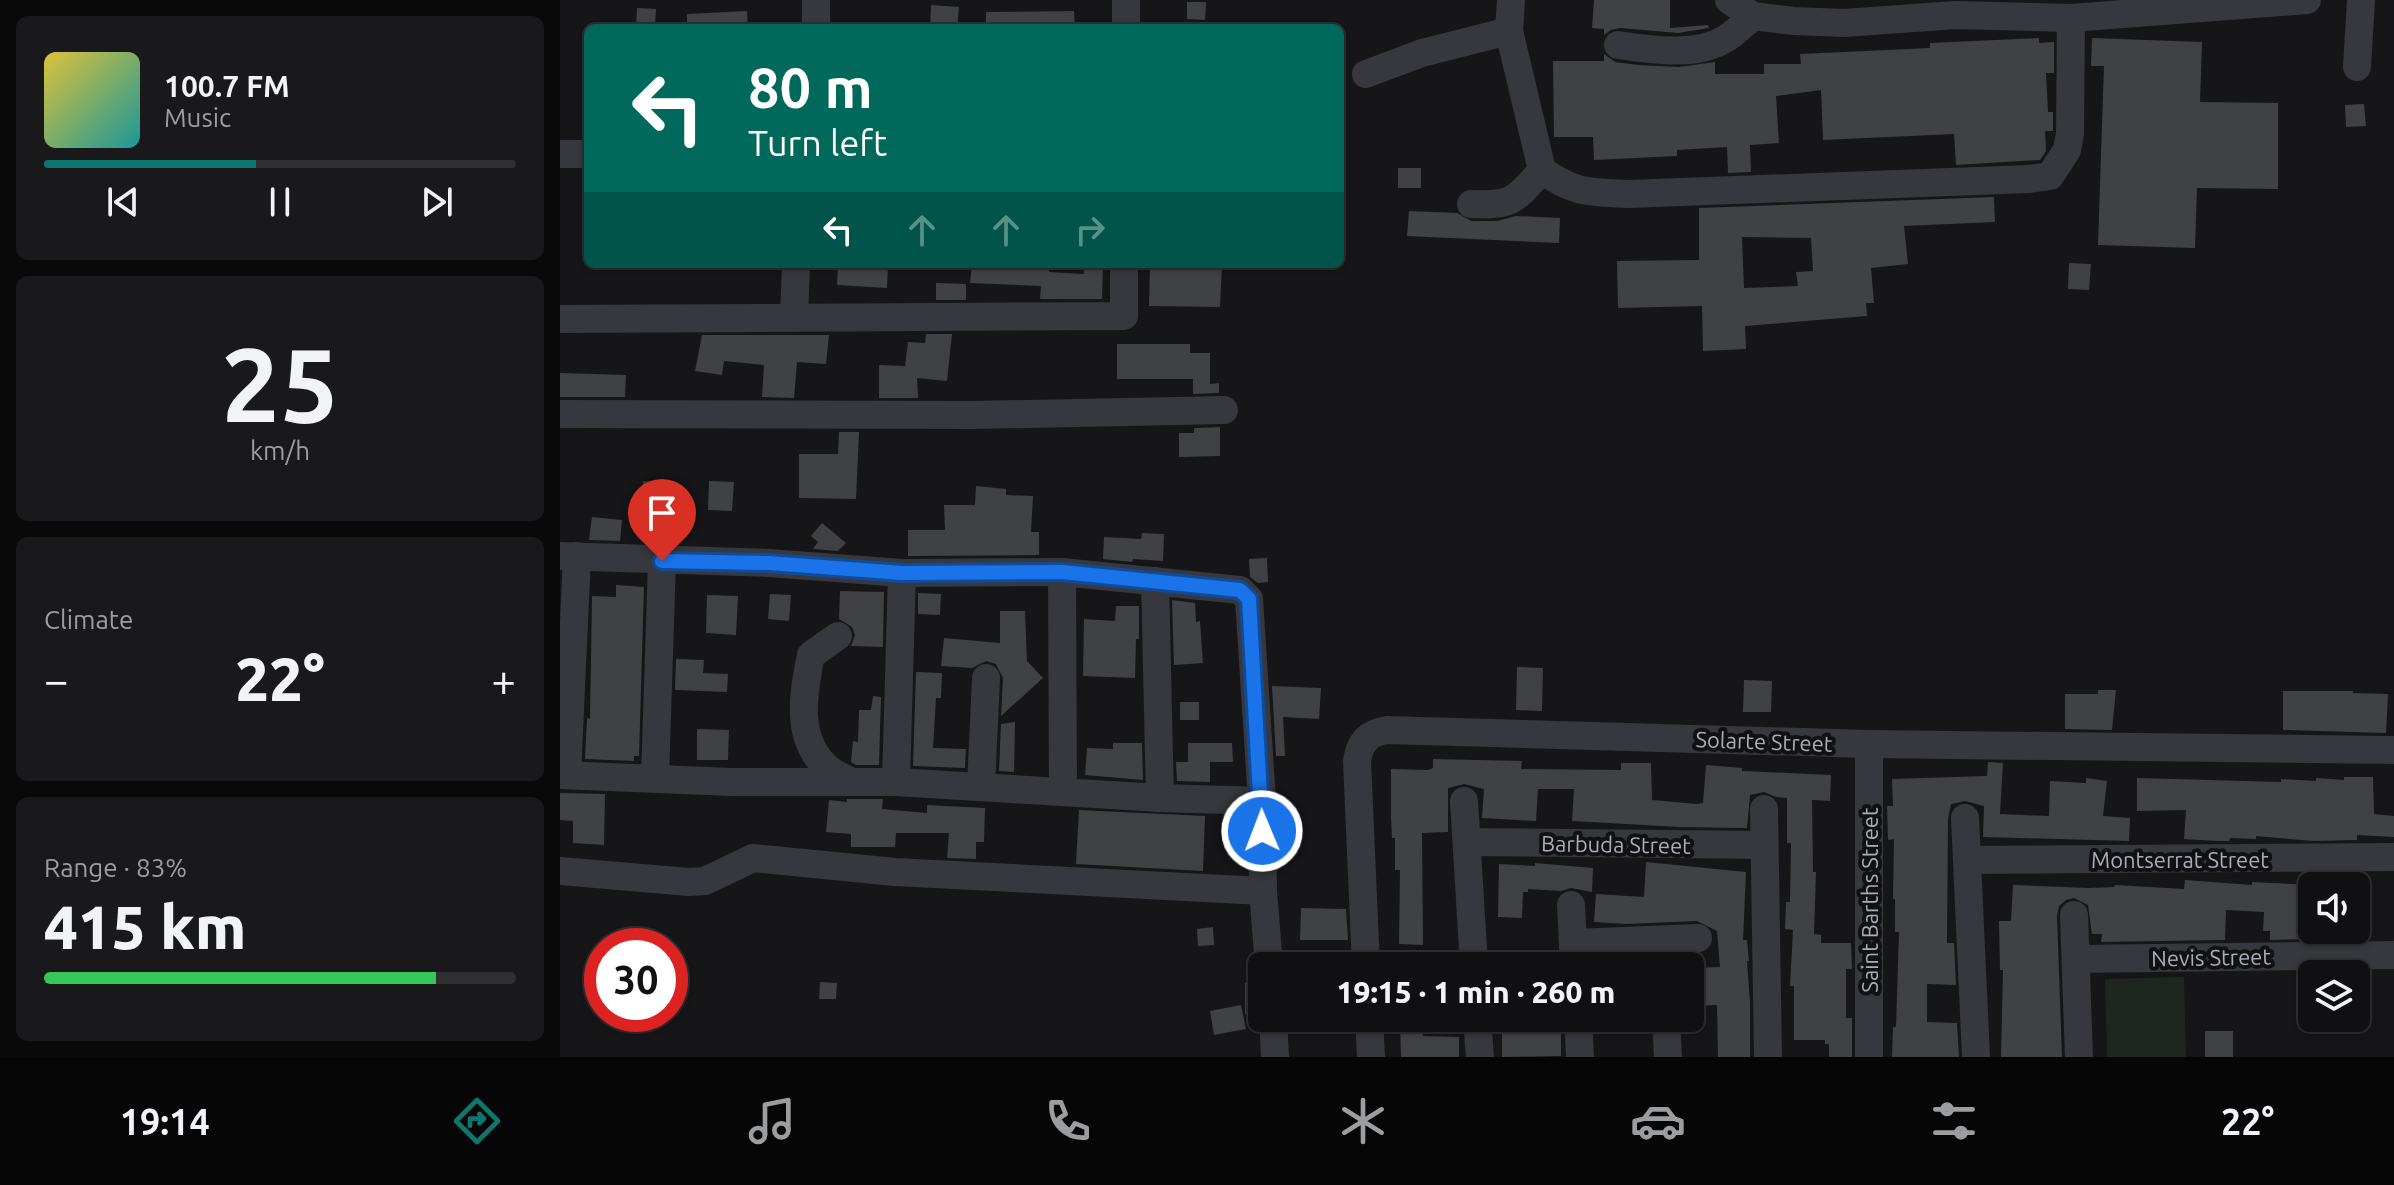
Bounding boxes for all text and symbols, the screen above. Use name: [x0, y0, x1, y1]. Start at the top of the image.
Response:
icon: left: [616, 56, 720, 160]
text: 80 m: [748, 56, 873, 119]
text: 100.7 FM: [164, 69, 290, 103]
text: Music: [164, 103, 231, 132]
text: Turn left: [748, 122, 887, 163]
icon: previous: [101, 180, 145, 224]
icon: pause: [258, 180, 302, 224]
icon: next: [415, 180, 459, 224]
icon: left: [816, 208, 860, 252]
icon: ahead: [900, 208, 944, 252]
icon: ahead: [984, 208, 1028, 252]
icon: right: [1068, 208, 1112, 252]
text: 25: [221, 325, 339, 442]
text: km/h: [250, 436, 310, 465]
pin: [628, 479, 696, 561]
icon: arrive: [640, 491, 684, 535]
text: Climate: [44, 605, 133, 634]
text: 22°: [235, 645, 325, 712]
text: −: [44, 655, 69, 704]
text: +: [491, 655, 516, 704]
street label: Solarte Street: [1695, 726, 1833, 756]
position arrow: [1220, 789, 1304, 873]
street label: Saint Barths Street: [1857, 807, 1882, 993]
street label: Barbuda Street: [1541, 830, 1691, 858]
street label: Montserrat Street: [2091, 847, 2269, 872]
text: Range · 83%: [44, 853, 187, 882]
map controls: [2298, 872, 2370, 1032]
button: sound: [2298, 872, 2370, 944]
text: 415 km: [44, 893, 246, 960]
speed limit sign: 30: [584, 928, 688, 1032]
street label: Nevis Street: [2151, 943, 2272, 971]
button: layers: [2298, 960, 2370, 1032]
text: 19:15 · 1 min · 260 m: [1337, 975, 1615, 1009]
icon: directions: [449, 1093, 505, 1149]
icon: music: [744, 1093, 800, 1149]
icon: phone: [1040, 1093, 1096, 1149]
icon: climate: [1335, 1093, 1391, 1149]
icon: car: [1630, 1093, 1686, 1149]
icon: filters: [1926, 1093, 1982, 1149]
text: 19:14: [120, 1101, 210, 1142]
text: 22°: [2221, 1101, 2274, 1142]

